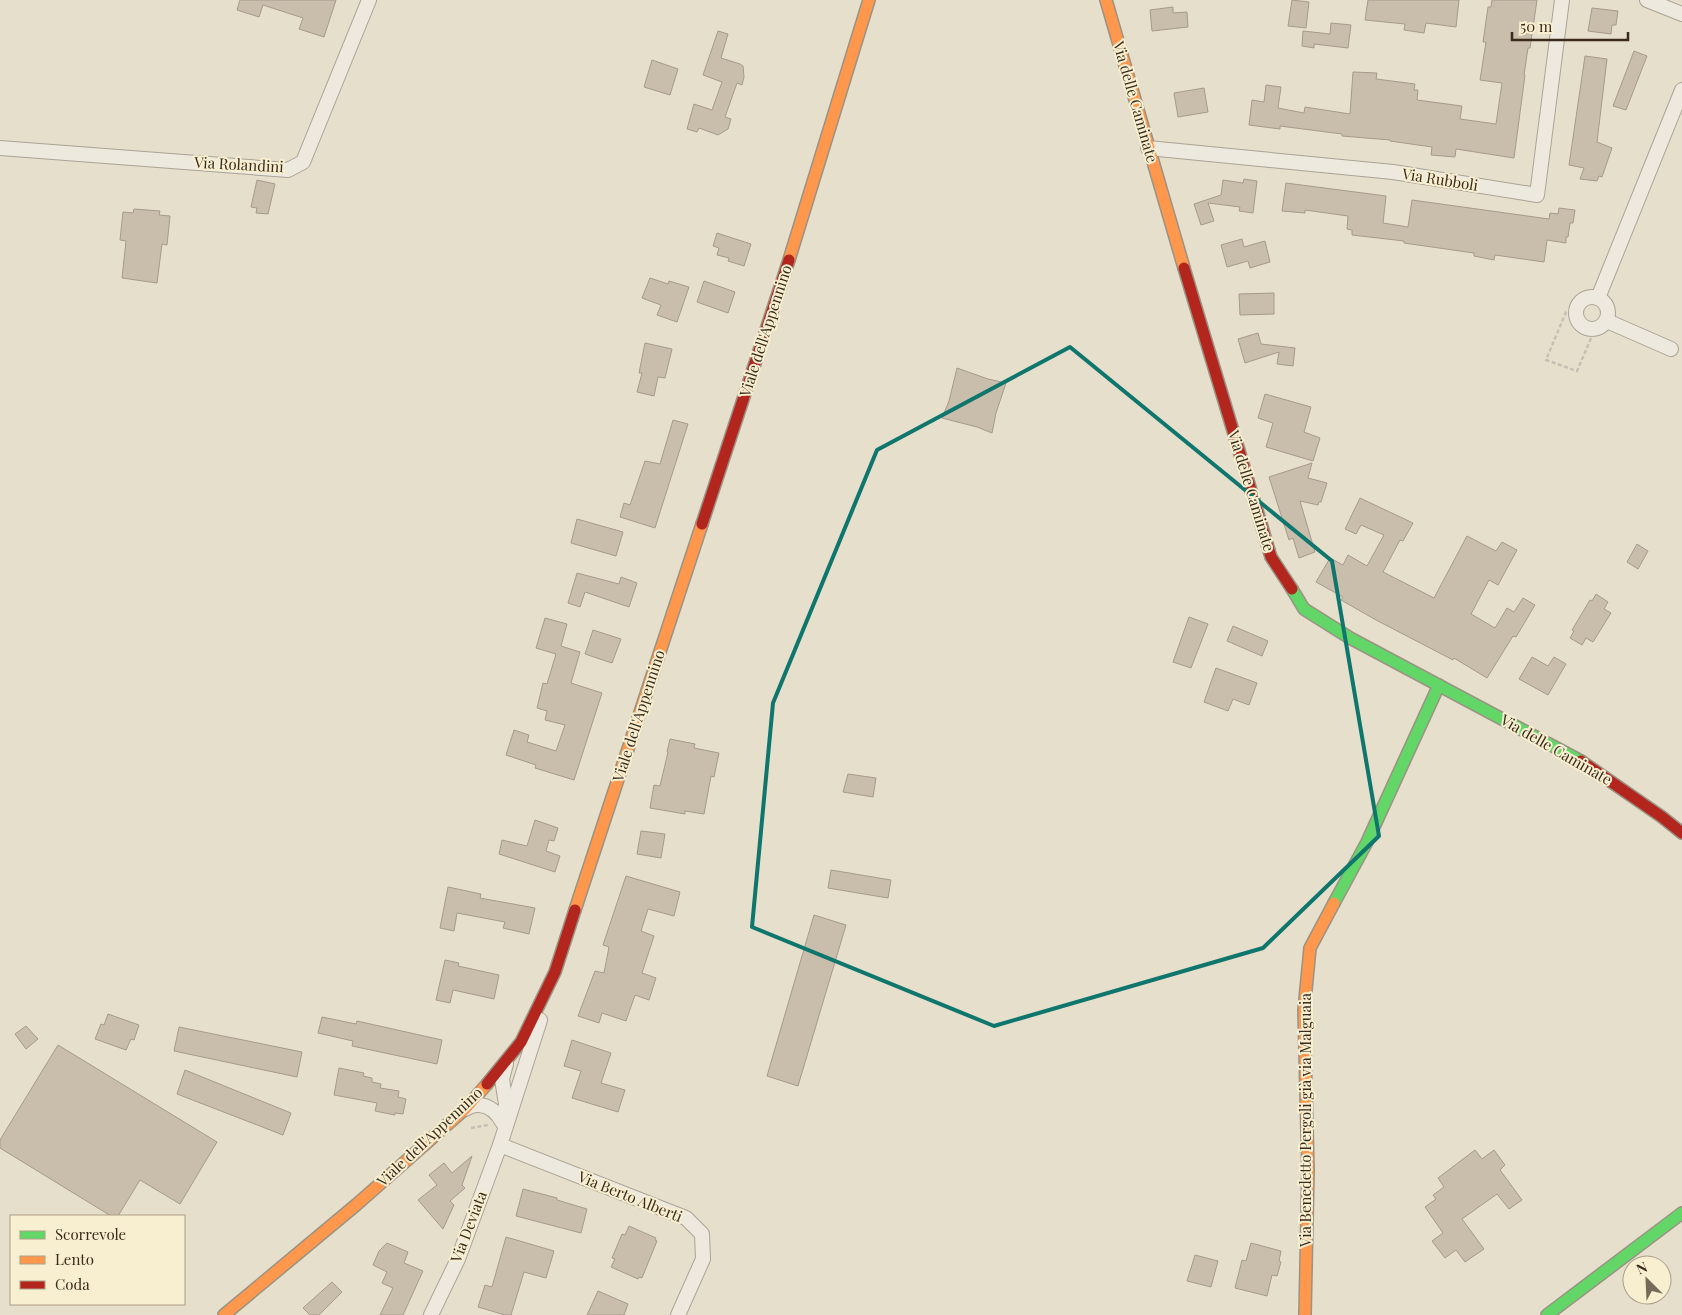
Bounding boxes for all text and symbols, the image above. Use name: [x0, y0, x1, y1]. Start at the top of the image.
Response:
scale bar: [1512, 10, 1628, 42]
text: 50 m: [1520, 16, 1553, 36]
street label: Via delle Caminate: [1109, 38, 1163, 165]
street label: Via Rolandini: [193, 152, 285, 176]
street label: Via Rubboli: [1400, 163, 1480, 195]
street label: Viale dell'Appennino: [734, 262, 796, 400]
street label: Via delle Caminate: [1224, 427, 1280, 554]
street label: Viale dell'Appennino: [607, 647, 669, 785]
street label: Via delle Caminate: [1496, 709, 1616, 789]
street label: Via Benedetto Pergoli già via Malguaia: [1295, 993, 1315, 1248]
street label: Viale dell'Appennino: [372, 1082, 486, 1191]
street label: Via Berto Alberti: [574, 1166, 686, 1226]
street label: Via Deviata: [445, 1188, 491, 1266]
legend: [10, 1215, 185, 1305]
text: Scorrevole: [55, 1224, 126, 1244]
text: Lento: [55, 1249, 94, 1269]
north arrow: [1622, 1255, 1672, 1305]
text: N: [1633, 1257, 1650, 1278]
text: Coda: [55, 1274, 90, 1294]

